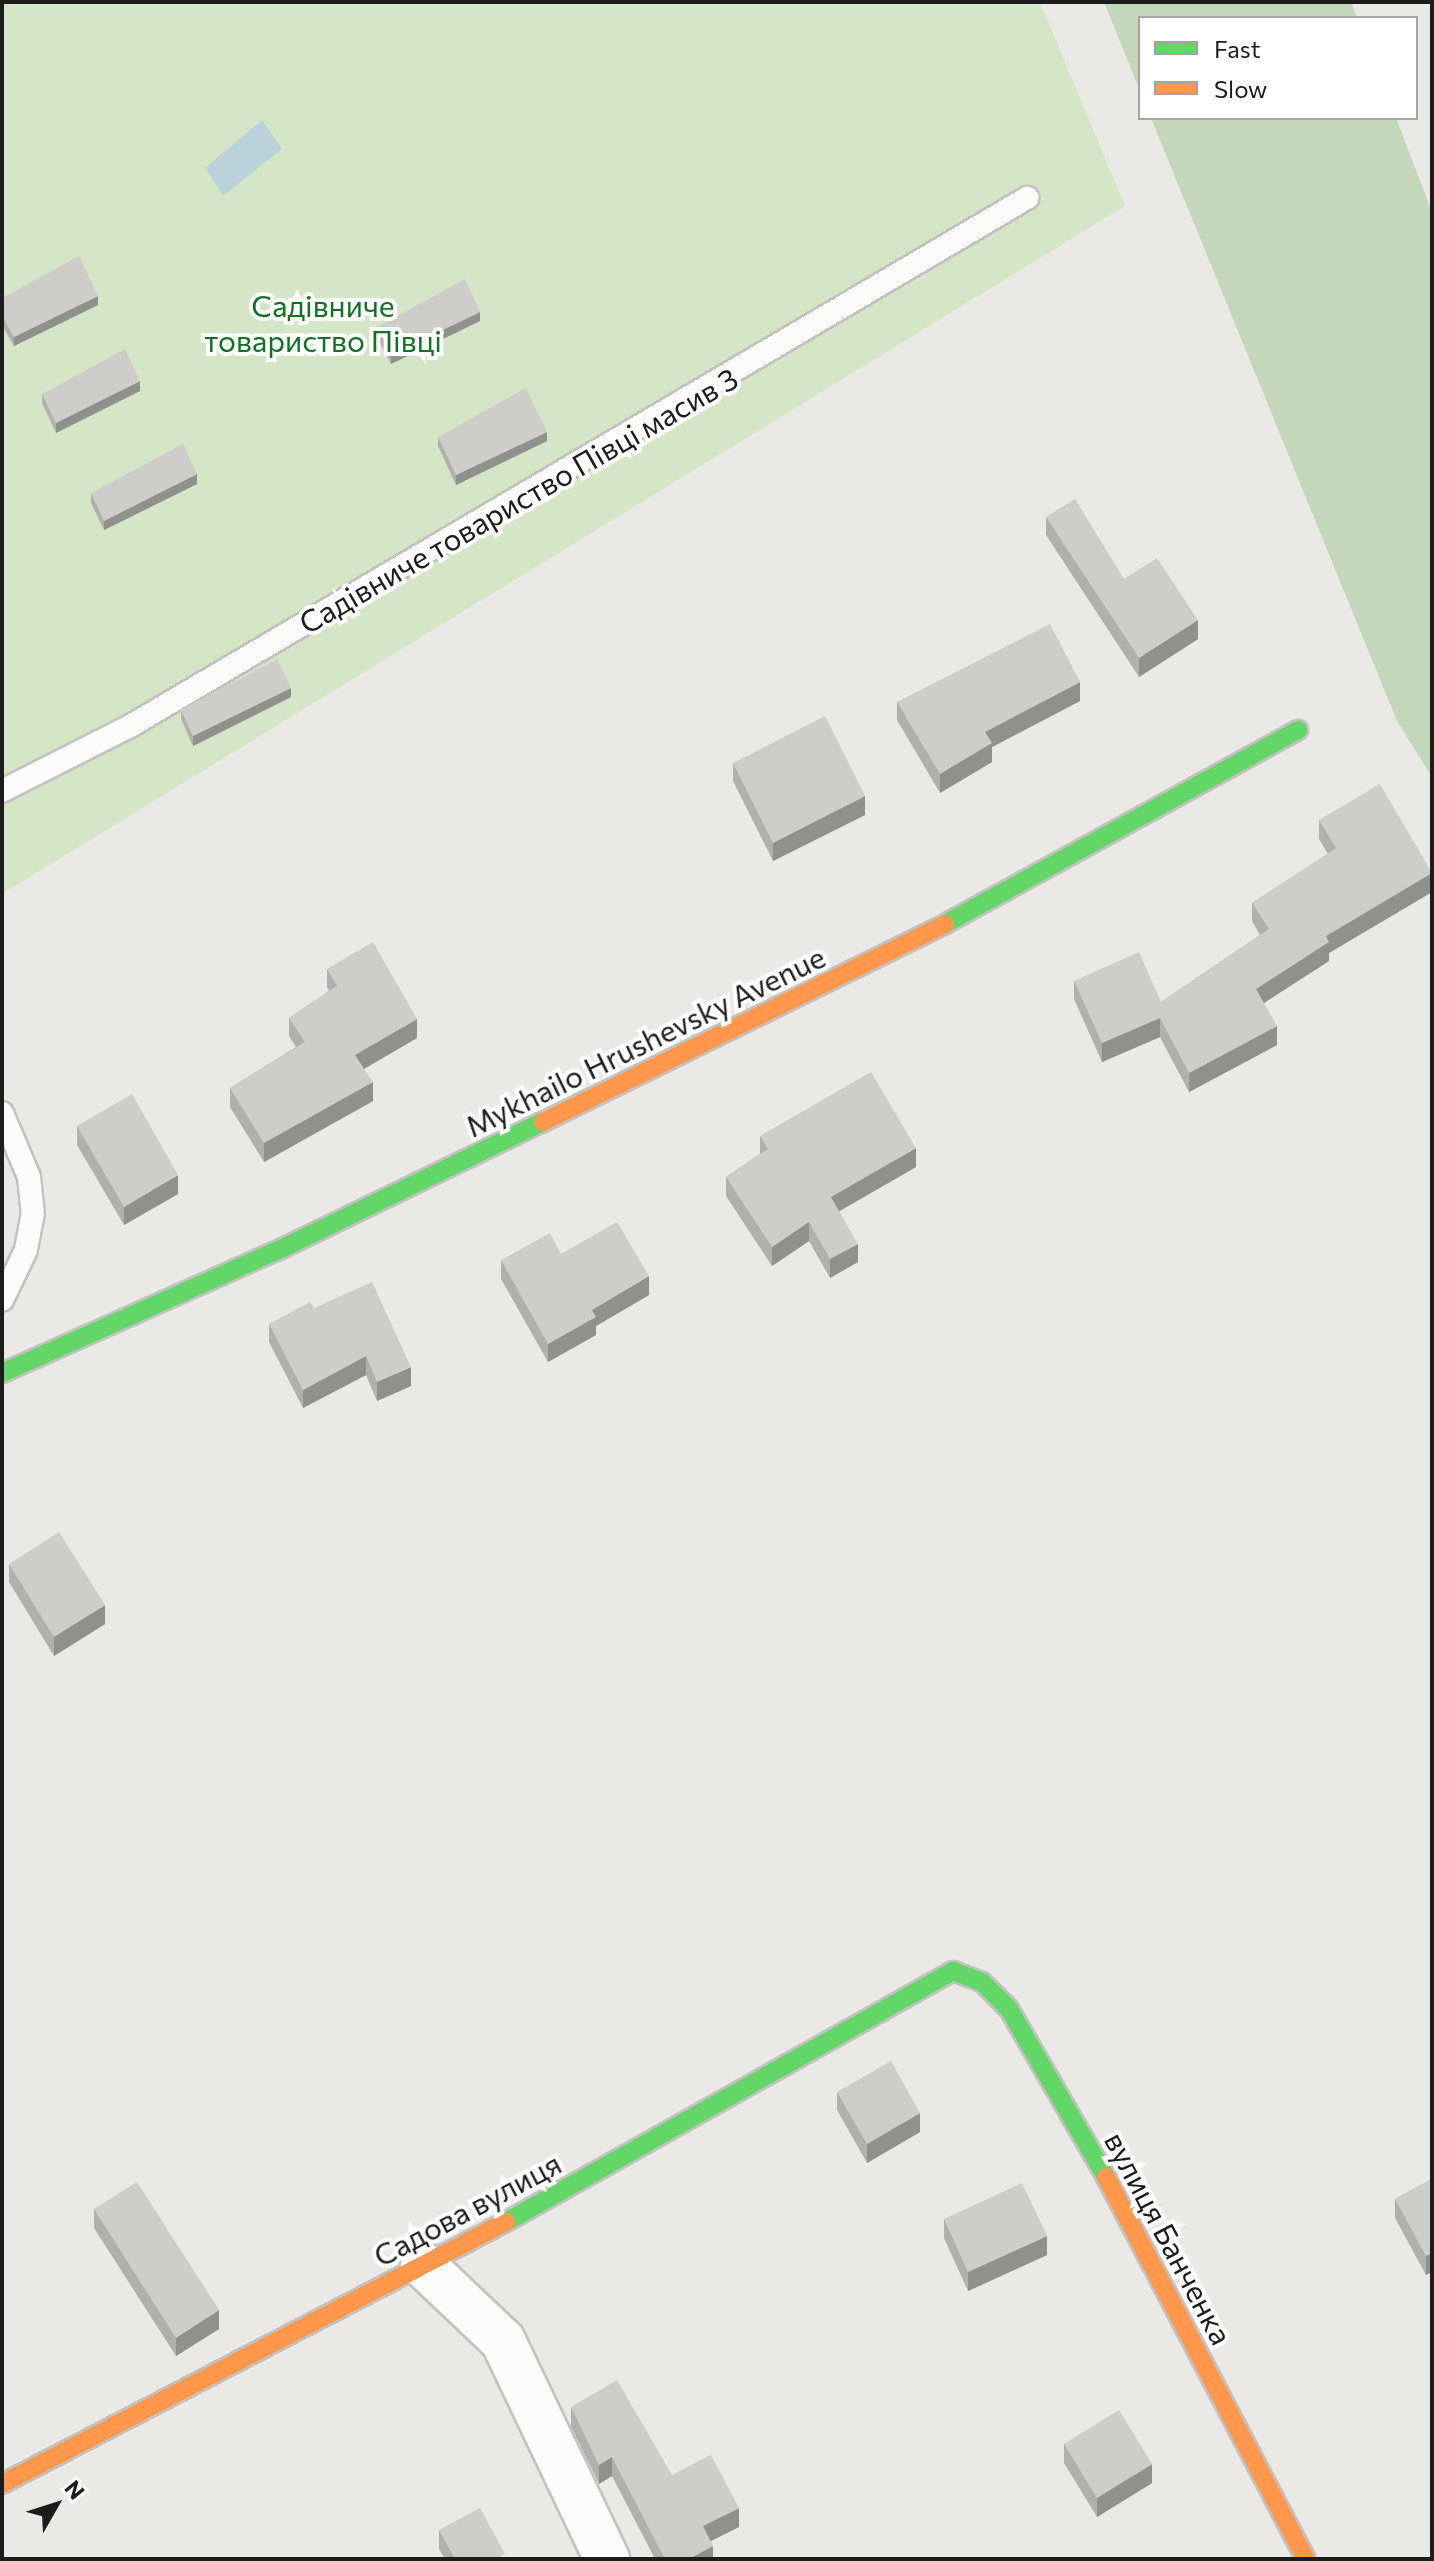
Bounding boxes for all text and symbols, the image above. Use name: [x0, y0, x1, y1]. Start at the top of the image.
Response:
legend: [1138, 16, 1418, 120]
text: Fast: [1214, 34, 1261, 63]
text: Slow: [1214, 74, 1267, 103]
park label: Садівниче товариство Півці: [204, 287, 442, 358]
street label: Садівниче товариство Півці масив 3: [292, 359, 744, 641]
street label: Mykhailo Hrushevsky Avenue: [459, 938, 831, 1144]
street label: вулиця Банченка: [1098, 2125, 1240, 2351]
street label: Садова вулиця: [367, 2145, 567, 2273]
north arrow: [16, 2465, 96, 2545]
text: N: [59, 2475, 91, 2504]

